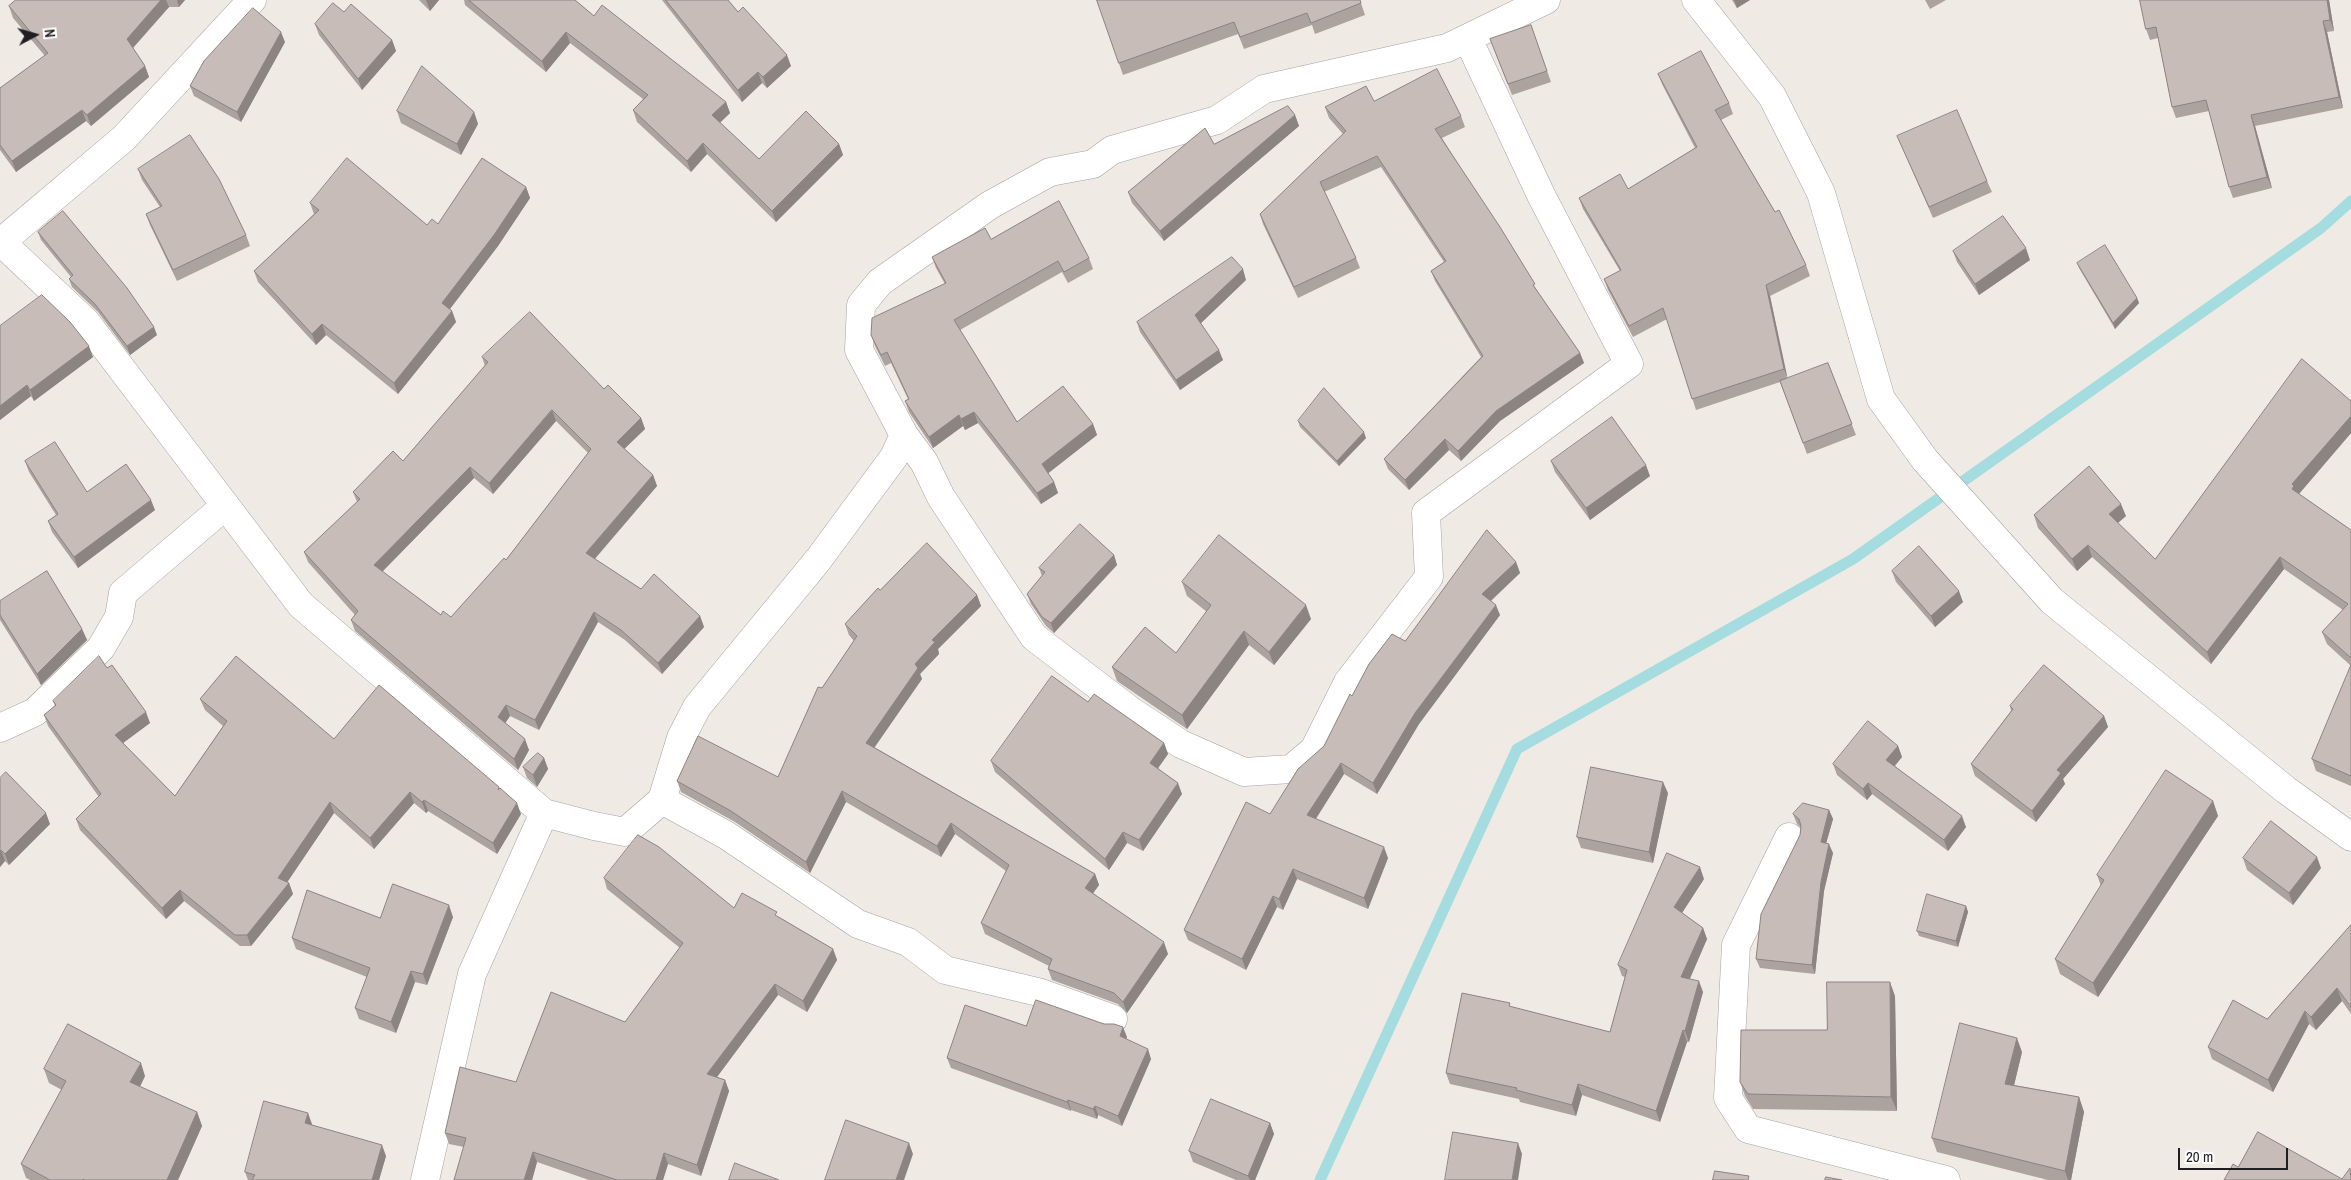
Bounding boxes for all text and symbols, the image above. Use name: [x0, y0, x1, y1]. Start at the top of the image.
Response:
north arrow: [10, 10, 60, 60]
text: N: [41, 28, 59, 38]
scale bar: [2181, 1138, 2291, 1170]
text: 20 m: [2186, 1146, 2213, 1167]

